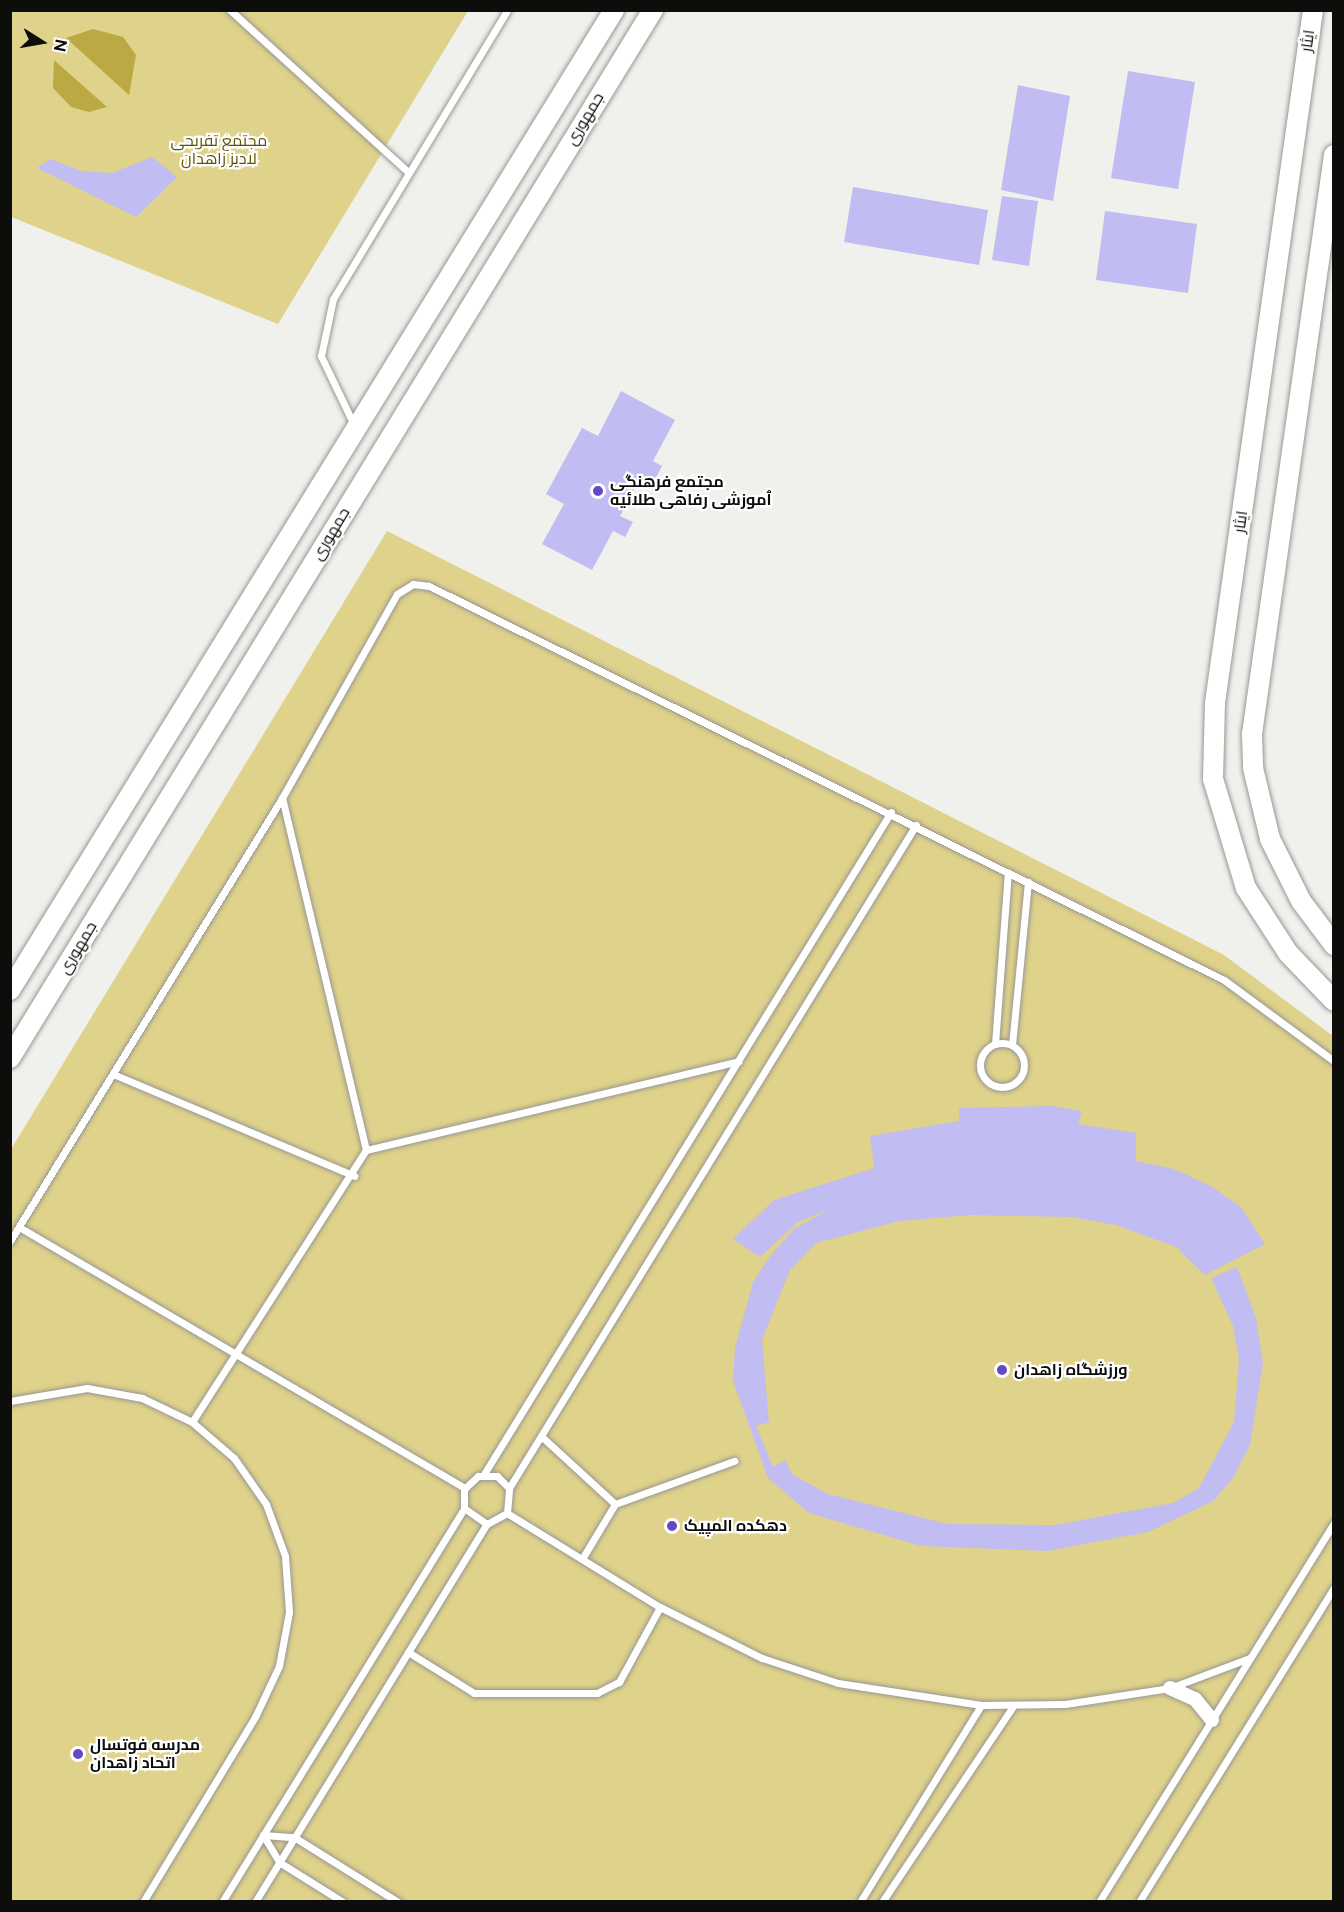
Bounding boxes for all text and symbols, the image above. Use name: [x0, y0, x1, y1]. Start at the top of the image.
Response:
north arrow: [12, 12, 72, 72]
street label: ایثار: [1297, 29, 1319, 53]
text: N: [50, 38, 71, 53]
street label: جمهوری: [562, 89, 608, 149]
park label: مجتمع تفریحی لادیز زاهدان: [171, 131, 267, 169]
place label: مجتمع فرهنگی ٱموزشی رفاهی طلائیه: [610, 472, 772, 510]
marker: مجتمع فرهنگی ٱموزشی رفاهی طلائیه: [591, 484, 605, 498]
street label: جمهوری: [308, 504, 354, 564]
street label: ایثار: [1230, 510, 1252, 534]
street label: جمهوری: [55, 918, 101, 978]
place label: ورزشگاه زاهدان: [1014, 1360, 1127, 1380]
marker: ورزشگاه زاهدان: [995, 1363, 1009, 1377]
place label: دهکده المپیک: [684, 1516, 787, 1536]
marker: دهکده المپیک: [665, 1519, 679, 1533]
place label: مدرسه فوتسال اتحاد زاهدان: [90, 1735, 200, 1773]
marker: مدرسه فوتسال اتحاد زاهدان: [71, 1747, 85, 1761]

